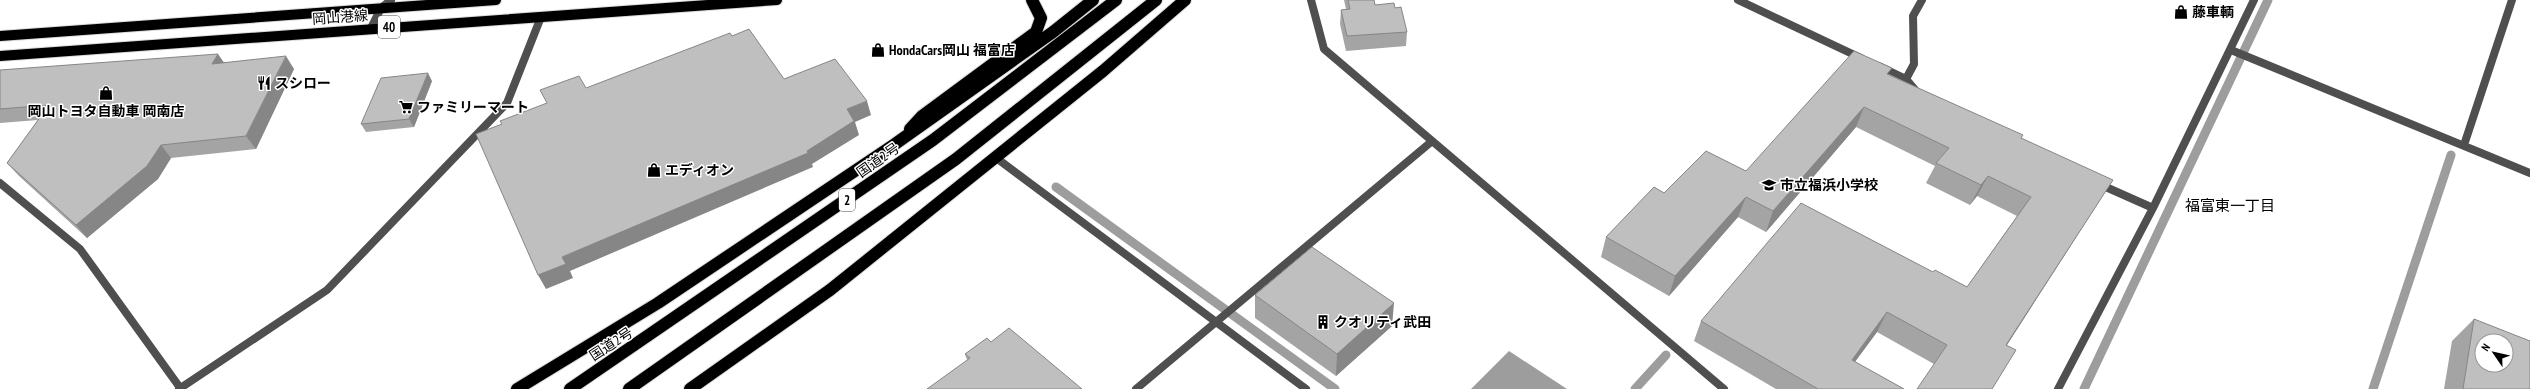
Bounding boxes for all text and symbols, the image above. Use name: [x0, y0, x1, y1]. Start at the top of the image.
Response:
place label: 藤車輌: [2192, 3, 2234, 21]
shop icon: 藤車輌: [2173, 4, 2189, 20]
street label: 岡山港線: [311, 6, 369, 28]
road number: 40: [378, 16, 400, 38]
place label: HondaCars岡山 福富店: [889, 41, 1015, 59]
shop icon: HondaCars岡山 福富店: [870, 42, 886, 58]
place label: スシロー: [275, 74, 331, 92]
restaurant icon: スシロー: [256, 75, 272, 91]
shop icon: 岡山トヨタ自動車 岡南店: [98, 85, 114, 101]
place label: ファミリーマート: [417, 98, 529, 116]
supermarket icon: ファミリーマート: [398, 99, 414, 115]
place label: 岡山トヨタ自動車 岡南店: [28, 102, 184, 120]
street label: 国道2号: [853, 139, 903, 181]
place label: エディオン: [665, 161, 734, 179]
shop icon: エディオン: [646, 162, 662, 178]
place label: 市立福浜小学校: [1780, 176, 1878, 194]
school or university icon: 市立福浜小学校: [1761, 177, 1777, 193]
road number: 2: [839, 189, 855, 211]
district label: 福富東一丁目: [2185, 196, 2275, 215]
place label: クオリティ武田: [1334, 313, 1431, 331]
building icon: クオリティ武田: [1315, 314, 1331, 330]
street label: 国道2号: [586, 323, 636, 365]
north arrow: [2474, 333, 2514, 373]
text: N: [2478, 341, 2493, 354]

